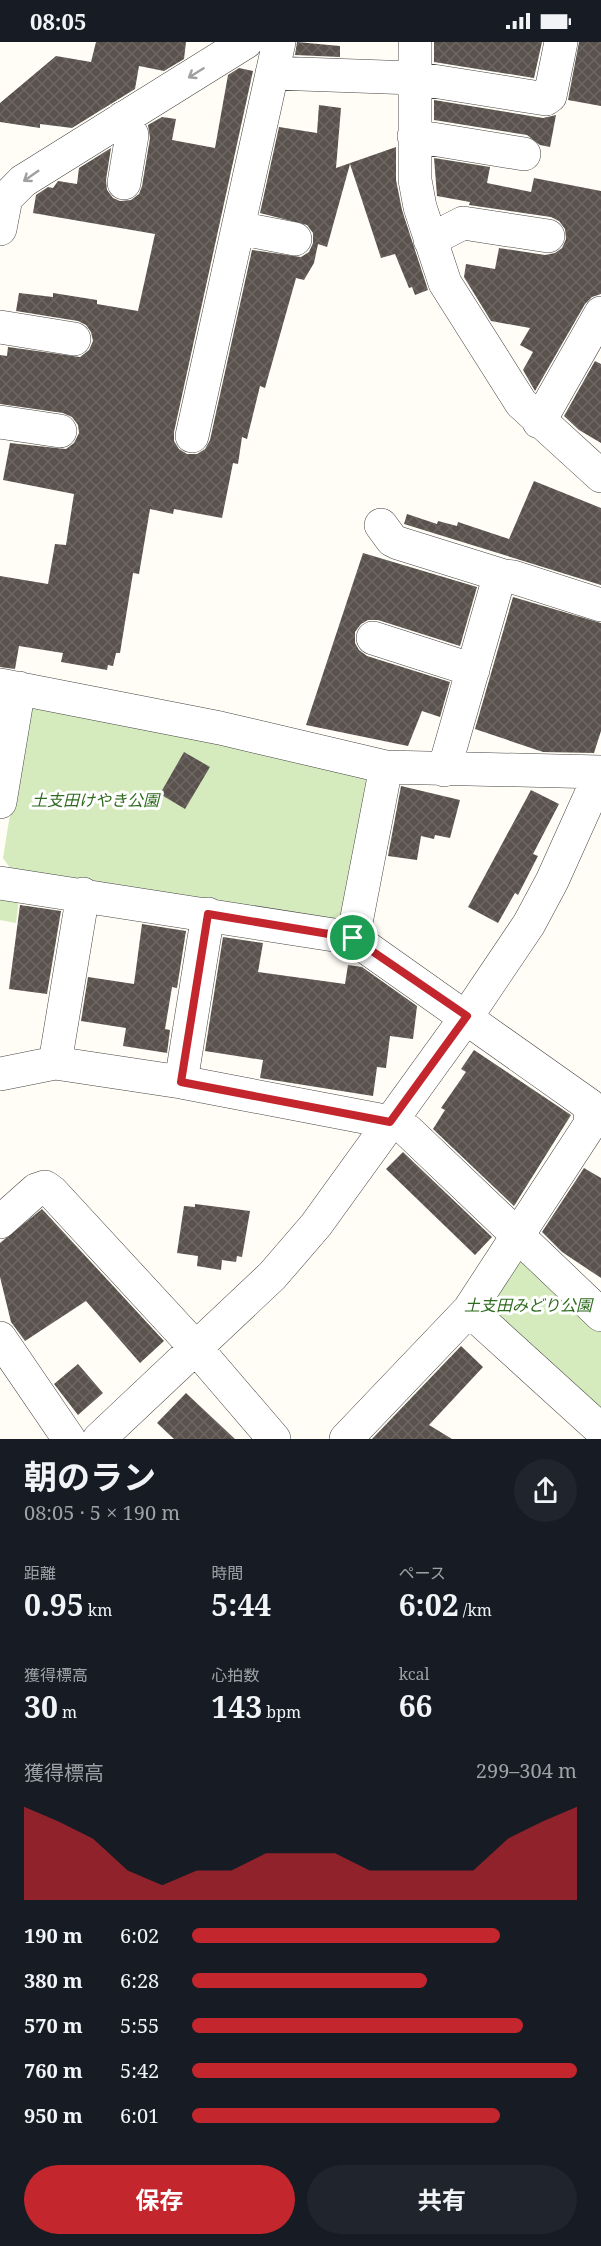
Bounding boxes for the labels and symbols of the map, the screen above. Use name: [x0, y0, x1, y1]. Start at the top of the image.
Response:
one-way arrow: [188, 67, 205, 80]
one-way arrow: [22, 169, 39, 182]
park label: 土支田けやき公園: [31, 789, 161, 811]
pin: [327, 912, 378, 963]
park label: 土支田みどり公園: [464, 1294, 594, 1316]

